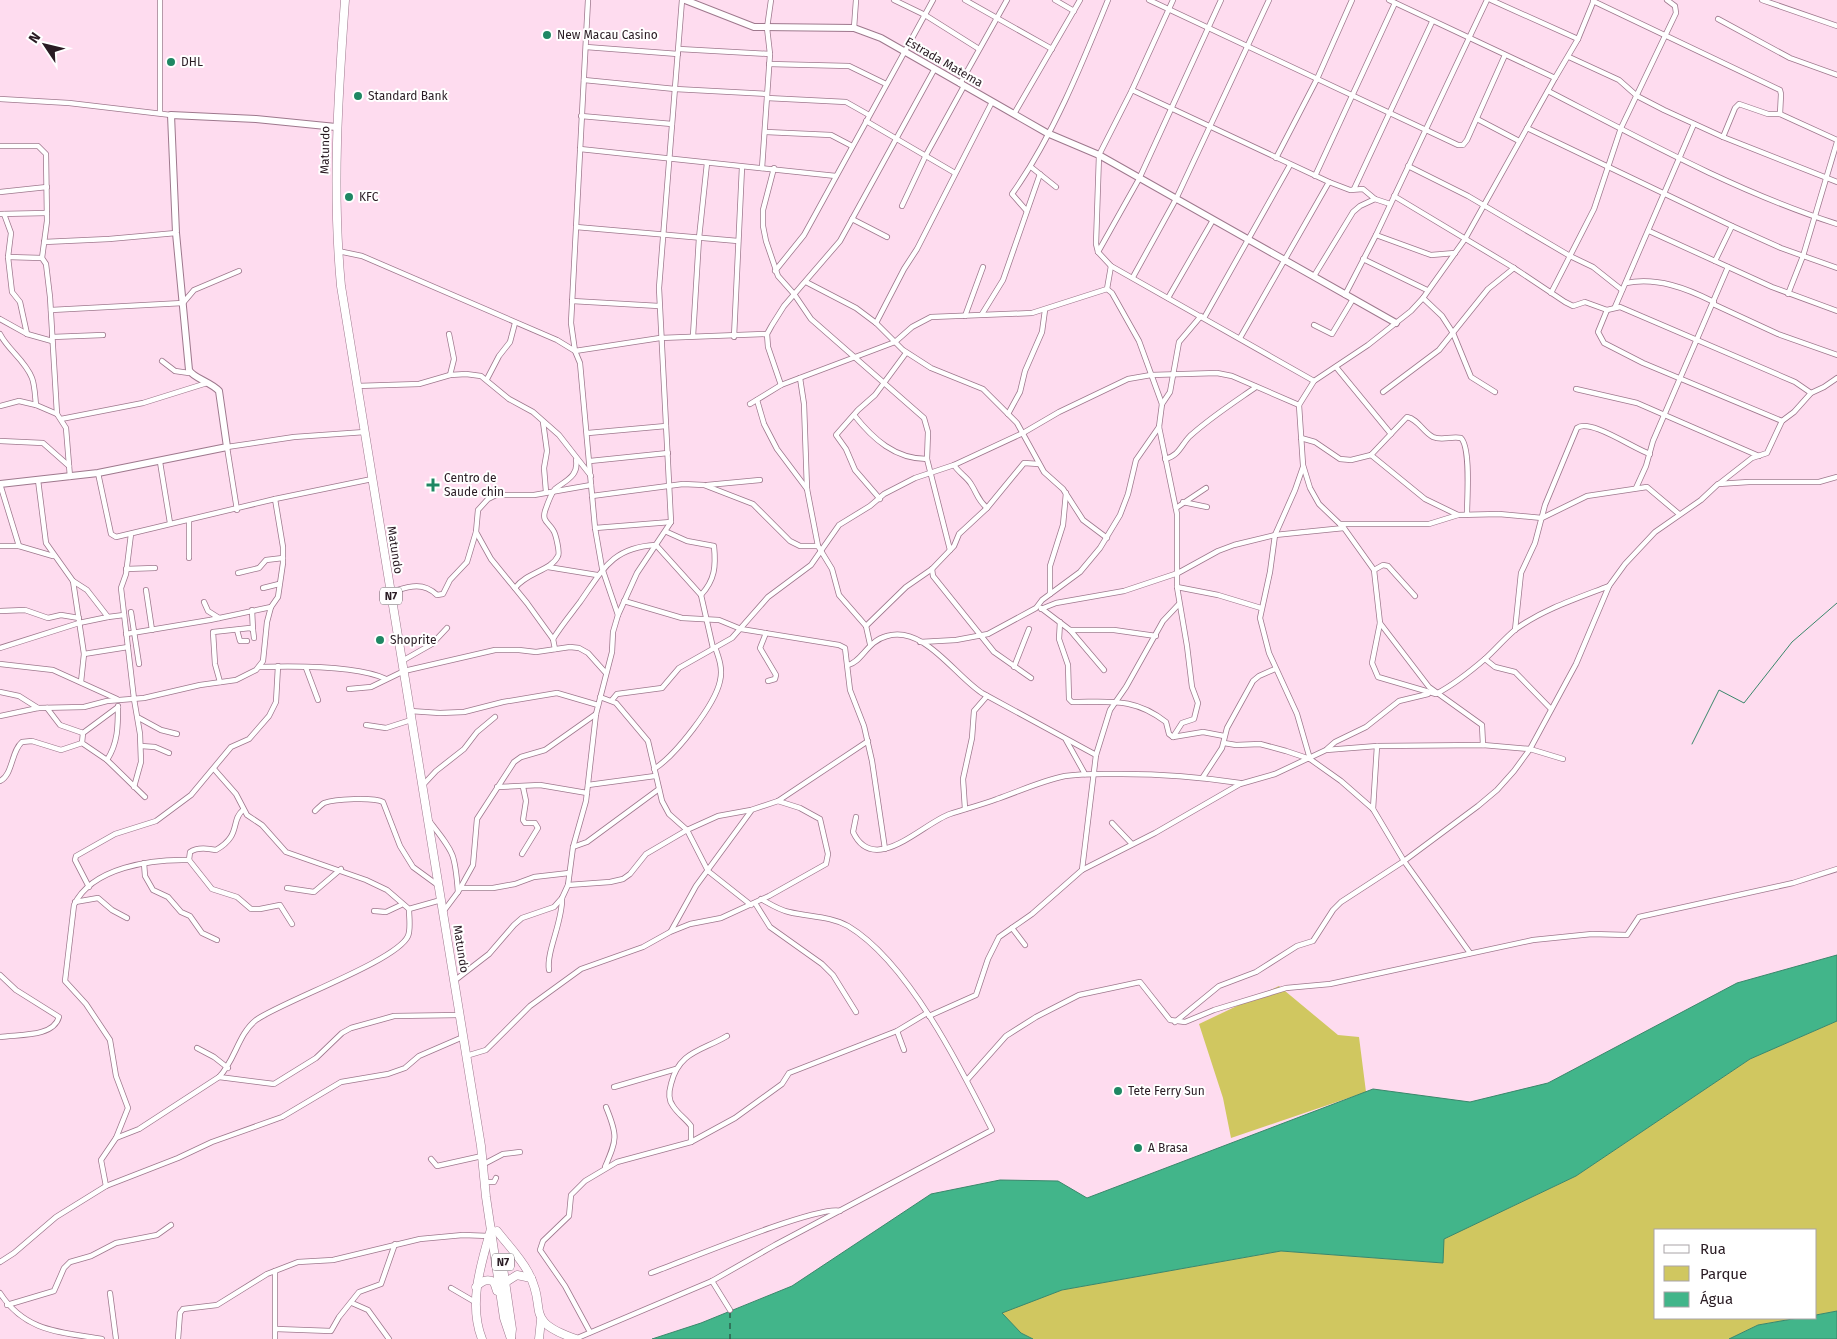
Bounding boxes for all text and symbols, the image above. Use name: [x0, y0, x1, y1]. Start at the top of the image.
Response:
north arrow: [20, 20, 70, 70]
place label: New Macau Casino: [557, 28, 658, 42]
text: N: [25, 29, 44, 47]
marker: New Macau Casino: [541, 29, 553, 41]
street label: Estrada Matema: [903, 34, 985, 90]
place label: DHL: [181, 55, 203, 69]
marker: DHL: [165, 56, 177, 68]
place label: Standard Bank: [368, 89, 449, 103]
marker: Standard Bank: [352, 90, 364, 102]
street label: Matundo: [318, 126, 332, 174]
place label: KFC: [359, 190, 379, 204]
marker: KFC: [343, 191, 355, 203]
place label: Centro de Saude chin: [444, 471, 504, 499]
marker: Centro de Saude chin: [426, 478, 440, 492]
street label: Matundo: [384, 525, 406, 575]
road number: N7: [380, 588, 402, 604]
place label: Shoprite: [390, 633, 436, 647]
marker: Shoprite: [374, 634, 386, 646]
street label: Matundo: [450, 924, 472, 974]
place label: Tete Ferry Sun: [1128, 1084, 1205, 1098]
marker: Tete Ferry Sun: [1112, 1085, 1124, 1097]
place label: A Brasa: [1148, 1141, 1188, 1155]
marker: A Brasa: [1132, 1142, 1144, 1154]
legend: [1654, 1229, 1817, 1319]
text: Rua: [1700, 1240, 1726, 1258]
road number: N7: [492, 1254, 514, 1270]
text: Parque: [1700, 1265, 1747, 1283]
text: Água: [1700, 1290, 1733, 1308]

